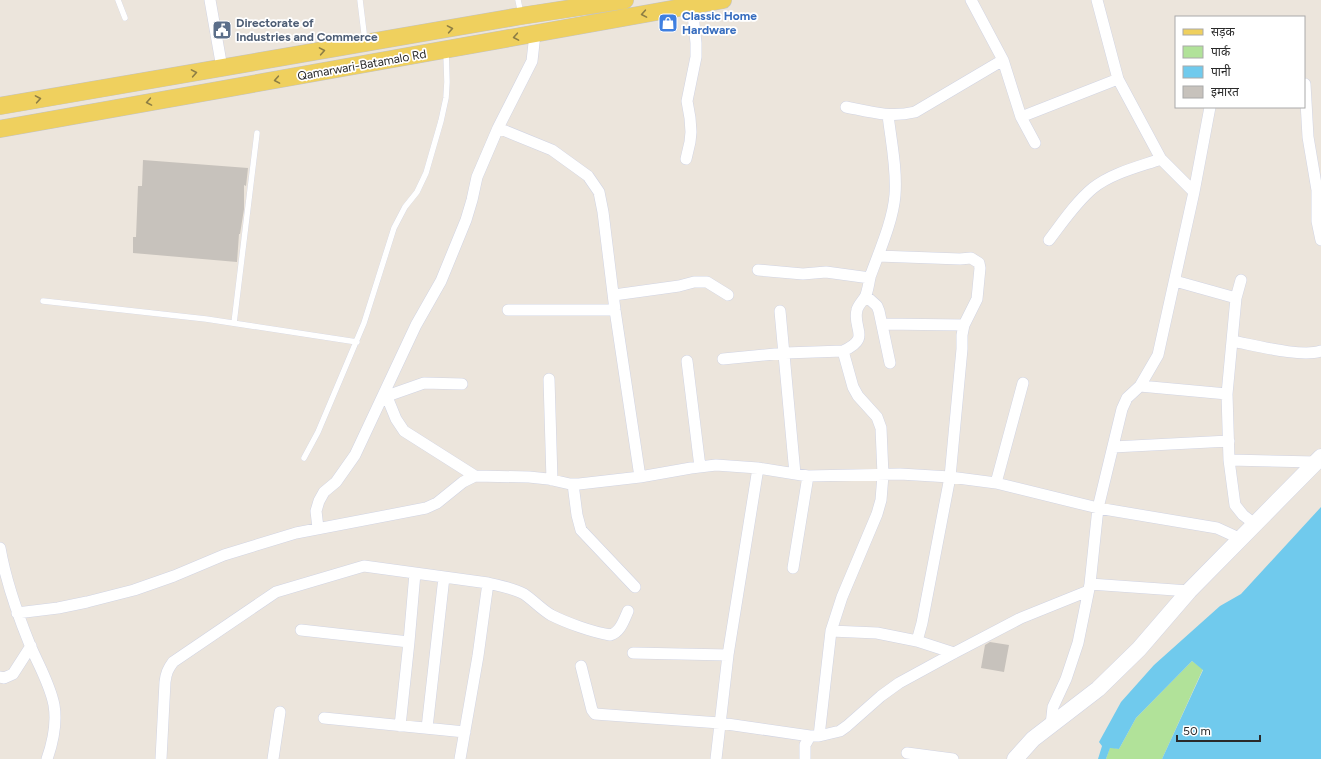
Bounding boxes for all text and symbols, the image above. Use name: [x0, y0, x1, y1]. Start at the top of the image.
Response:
one-way arrow: [640, 9, 647, 17]
place label: Classic Home Hardware: [682, 9, 757, 37]
shop icon: Classic Home Hardware: [657, 12, 679, 34]
place label: Directorate of Industries and Commerce: [236, 16, 378, 44]
legend: [1175, 16, 1305, 108]
public building icon: Directorate of Industries and Commerce: [211, 19, 233, 41]
one-way arrow: [447, 25, 453, 33]
text: सड़क: [1211, 25, 1236, 39]
one-way arrow: [513, 33, 519, 41]
text: पार्क: [1211, 45, 1231, 59]
street label: Qamarwari-Batamalo Rd: [296, 47, 428, 83]
one-way arrow: [319, 47, 325, 55]
text: पानी: [1211, 64, 1232, 79]
one-way arrow: [191, 69, 197, 77]
one-way arrow: [274, 75, 281, 83]
text: इमारत: [1211, 85, 1240, 99]
one-way arrow: [35, 96, 42, 104]
one-way arrow: [146, 98, 153, 106]
scale bar: [1177, 717, 1260, 743]
text: 50 m: [1183, 724, 1211, 738]

